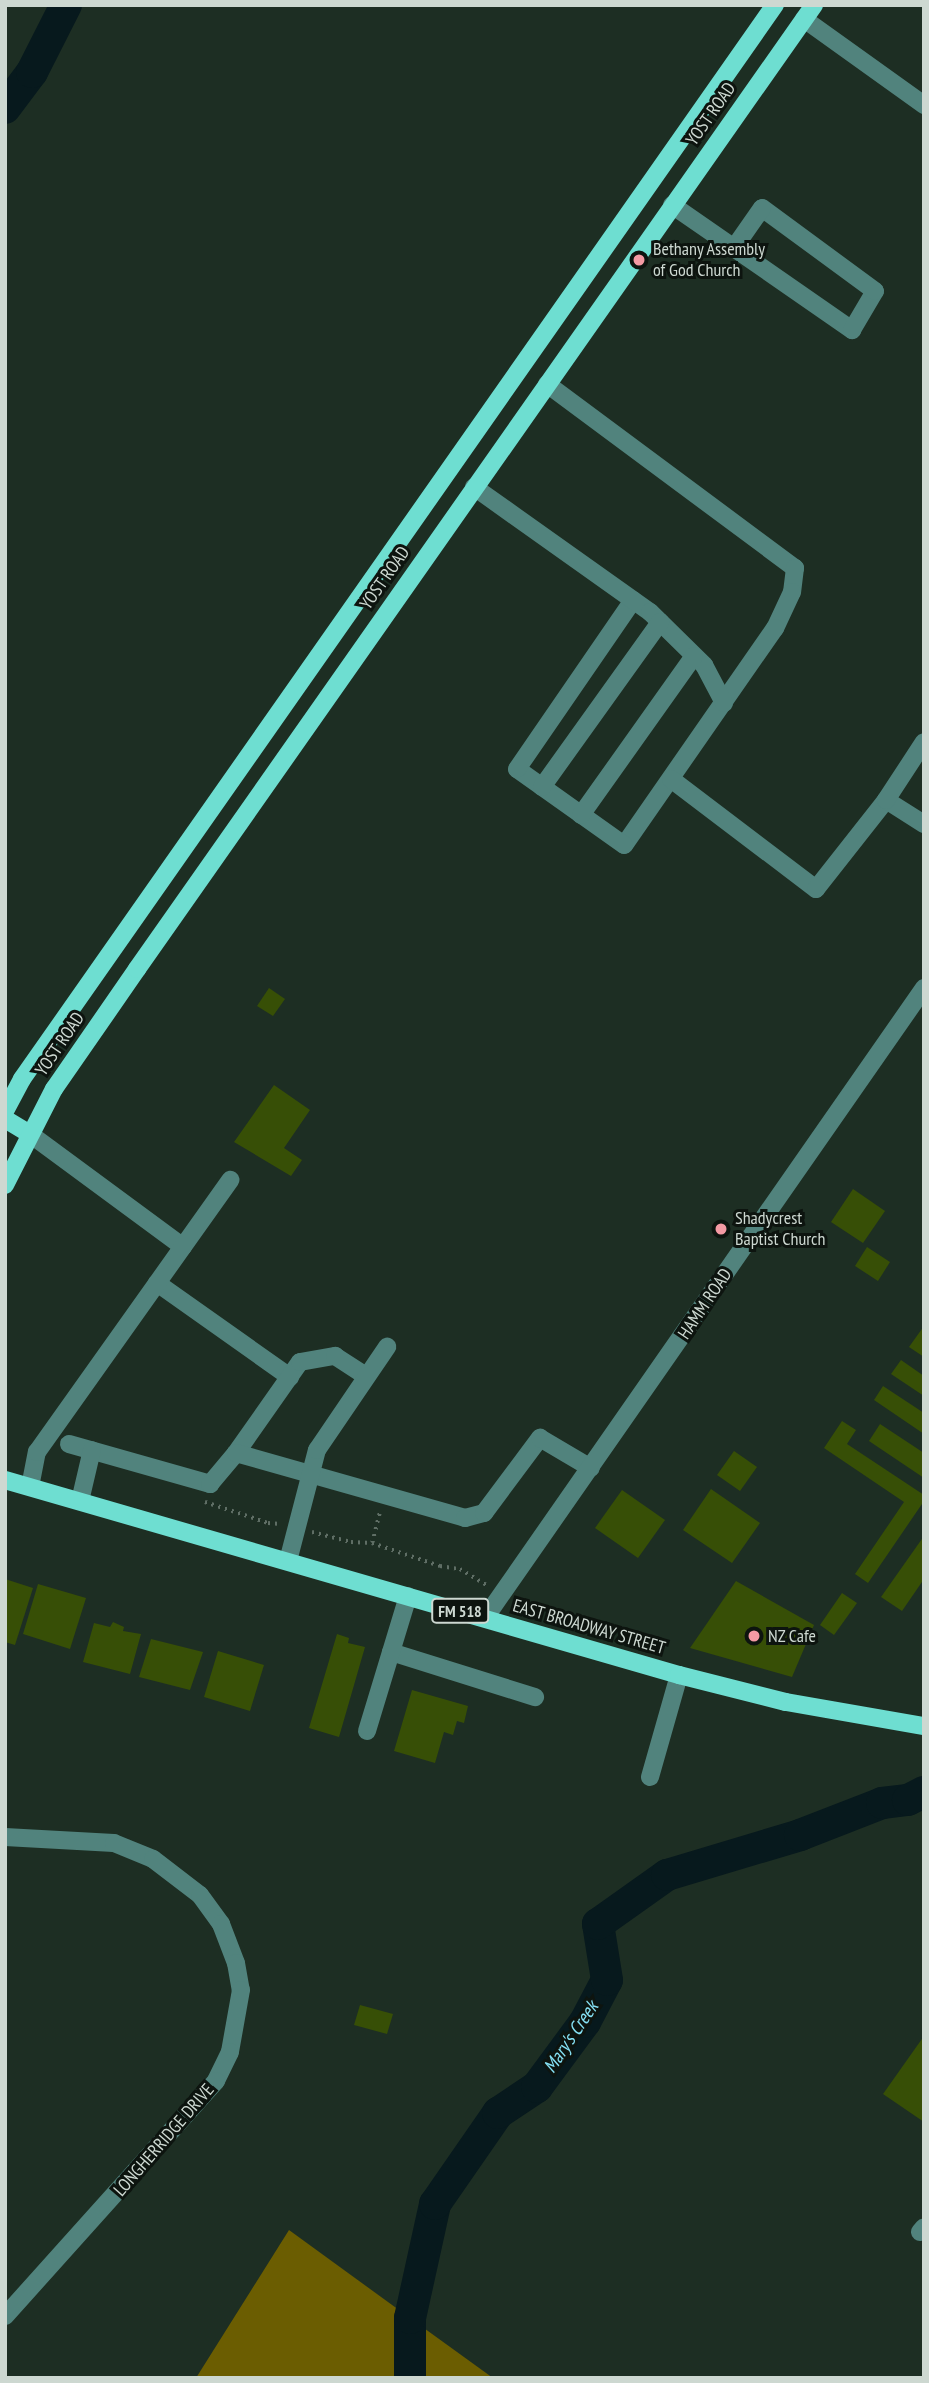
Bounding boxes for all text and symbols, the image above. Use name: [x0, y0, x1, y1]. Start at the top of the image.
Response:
street label: YOST ROAD: [681, 78, 741, 150]
place label: Bethany Assembly of God Church: [653, 239, 766, 282]
marker: Bethany Assembly of God Church: [631, 252, 647, 268]
street label: YOST ROAD: [355, 542, 415, 614]
street label: YOST ROAD: [31, 1008, 89, 1080]
place label: Shadycrest Baptist Church: [735, 1208, 825, 1250]
marker: Shadycrest Baptist Church: [713, 1221, 729, 1237]
street label: HAMM ROAD: [674, 1265, 736, 1343]
street label: EAST BROADWAY STREET: [510, 1595, 668, 1659]
road number: FM 518: [430, 1598, 490, 1624]
place label: NZ Cafe: [768, 1625, 817, 1647]
marker: NZ Cafe: [746, 1628, 762, 1644]
water label: Mary's Creek: [539, 1997, 603, 2077]
street label: LONGHERRIDGE DRIVE: [109, 2079, 219, 2201]

